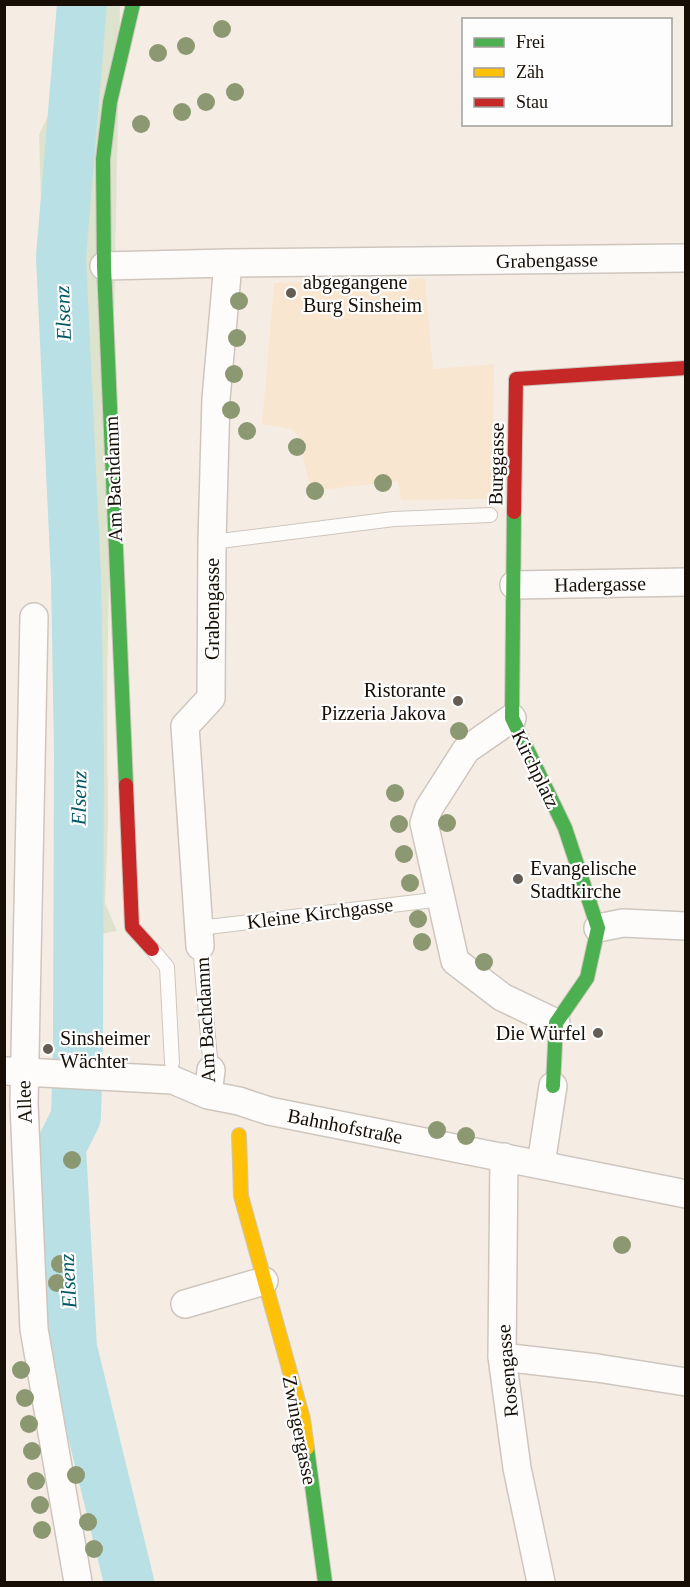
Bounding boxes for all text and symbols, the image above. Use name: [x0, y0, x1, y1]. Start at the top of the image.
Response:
legend: [462, 18, 672, 126]
text: Frei: [516, 32, 545, 52]
text: Zäh: [516, 62, 544, 82]
text: Stau: [516, 92, 548, 112]
street label: Grabengasse: [496, 248, 598, 273]
place label: abgegangene Burg Sinsheim: [303, 271, 423, 317]
water label: Elsenz: [50, 285, 76, 342]
marker: abgegangene Burg Sinsheim: [284, 286, 298, 300]
street label: Am Bachdamm: [100, 415, 126, 542]
street label: Burggasse: [484, 422, 509, 506]
street label: Grabengasse: [201, 558, 224, 660]
street label: Hadergasse: [554, 572, 646, 597]
place label: Ristorante Pizzeria Jakova: [321, 679, 446, 724]
marker: Ristorante Pizzeria Jakova: [451, 694, 465, 708]
street label: Kirchplatz: [507, 726, 564, 812]
water label: Elsenz: [67, 770, 91, 827]
place label: Evangelische Stadtkirche: [530, 857, 637, 902]
marker: Evangelische Stadtkirche: [511, 872, 525, 886]
street label: Kleine Kirchgasse: [246, 893, 395, 934]
street label: Am Bachdamm: [191, 956, 219, 1084]
place label: Die Würfel: [496, 1022, 586, 1044]
marker: Die Würfel: [591, 1026, 605, 1040]
place label: Sinsheimer Wächter: [60, 1027, 150, 1072]
marker: Sinsheimer Wächter: [41, 1042, 55, 1056]
street label: Allee: [12, 1080, 36, 1124]
street label: Bahnhofstraße: [286, 1104, 404, 1148]
water label: Elsenz: [55, 1253, 81, 1310]
street label: Rosengasse: [492, 1323, 523, 1418]
street label: Zwingergasse: [278, 1374, 321, 1487]

